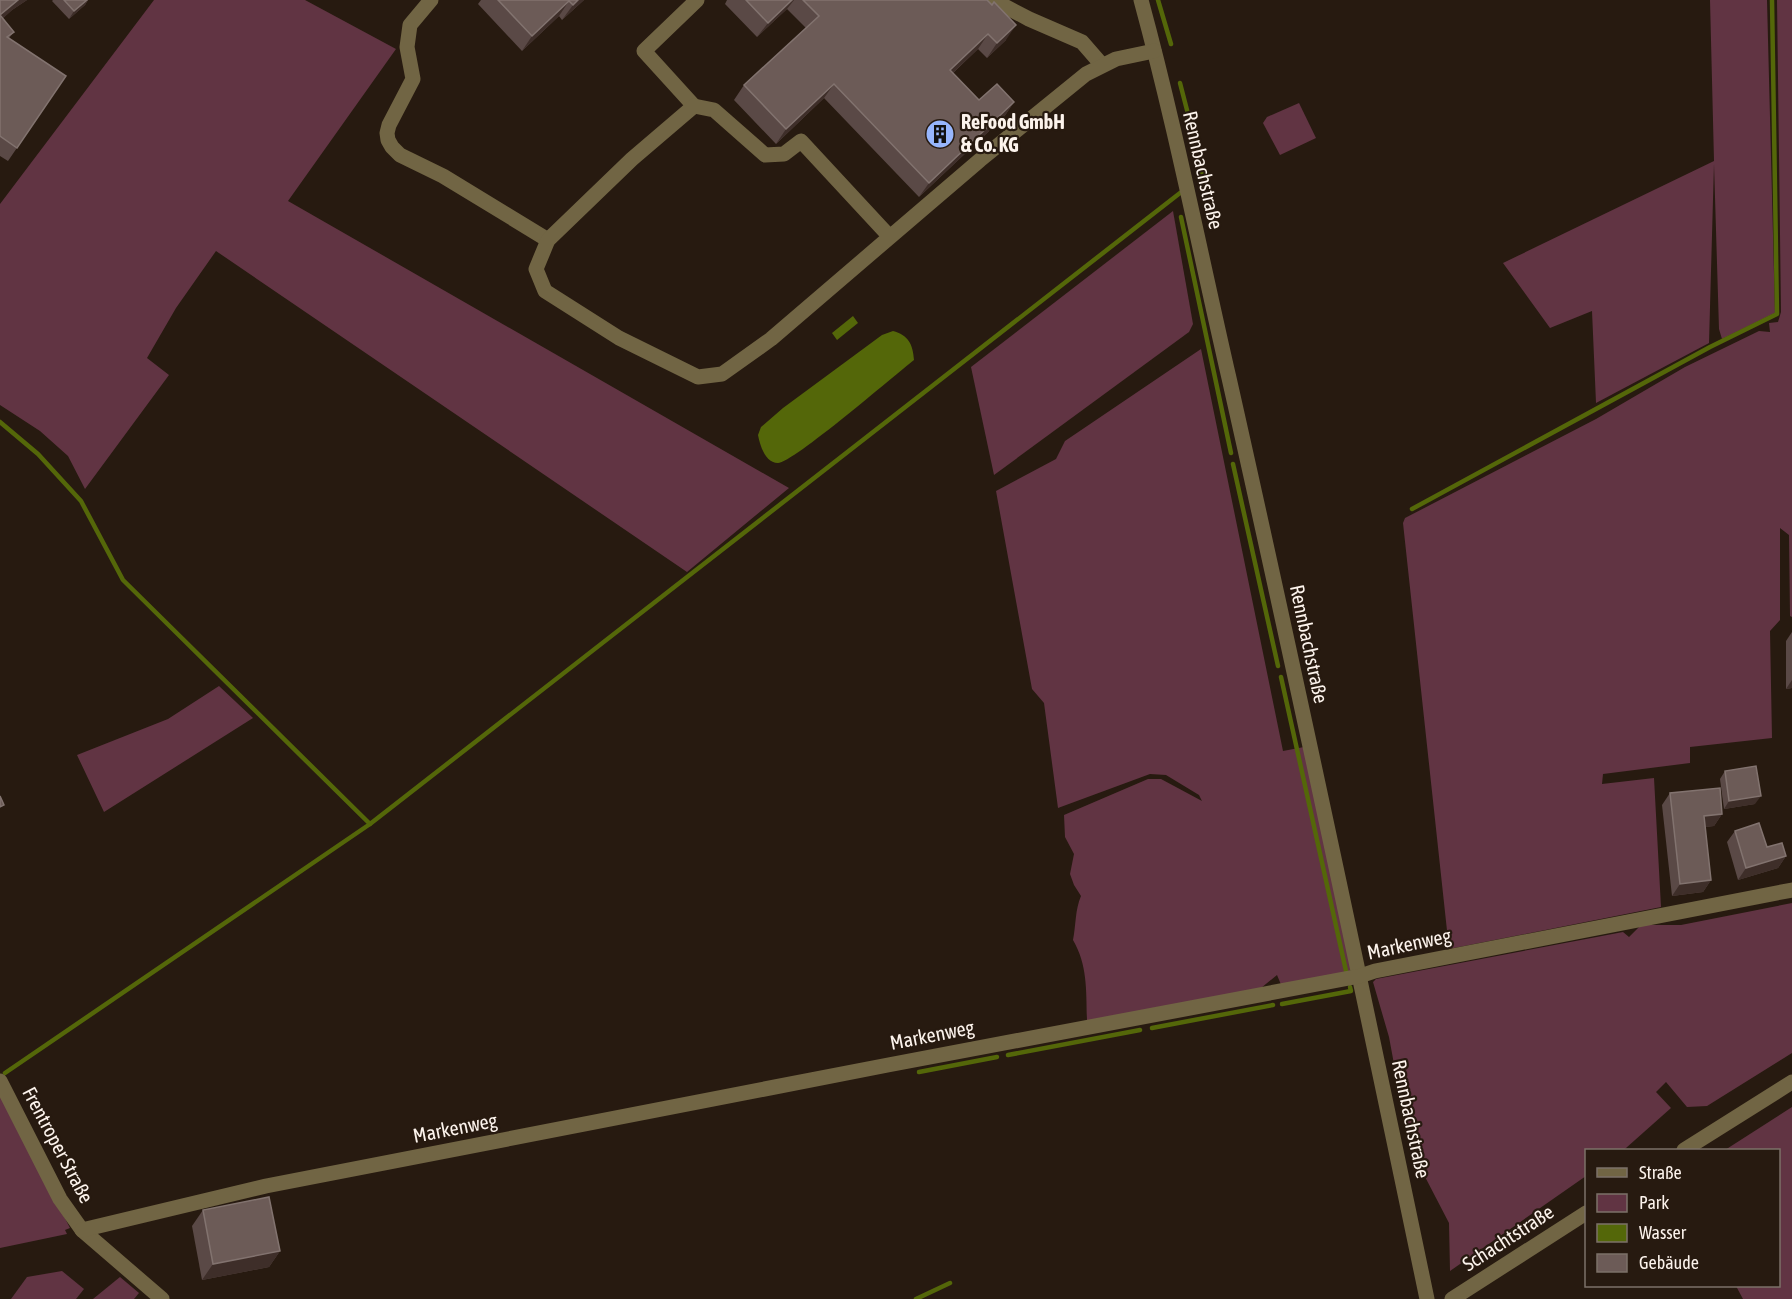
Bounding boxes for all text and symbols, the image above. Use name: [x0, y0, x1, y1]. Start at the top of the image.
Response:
street label: Rennbachstraße: [1179, 109, 1228, 231]
place label: ReFood GmbH & Co. KG: [961, 110, 1065, 156]
building icon: ReFood GmbH & Co. KG: [924, 118, 956, 150]
street label: Rennbachstraße: [1286, 583, 1333, 705]
street label: Markenweg: [1365, 923, 1453, 964]
street label: Markenweg: [888, 1015, 976, 1054]
street label: Rennbachstraße: [1388, 1058, 1435, 1180]
street label: Frentroper Straße: [18, 1083, 99, 1207]
street label: Markenweg: [411, 1108, 499, 1147]
legend: [1585, 1149, 1780, 1287]
text: Straße: [1639, 1162, 1682, 1183]
text: Park: [1639, 1192, 1669, 1213]
street label: Schachtstraße: [1458, 1200, 1558, 1275]
text: Wasser: [1639, 1222, 1687, 1243]
text: Gebäude: [1639, 1252, 1699, 1273]

